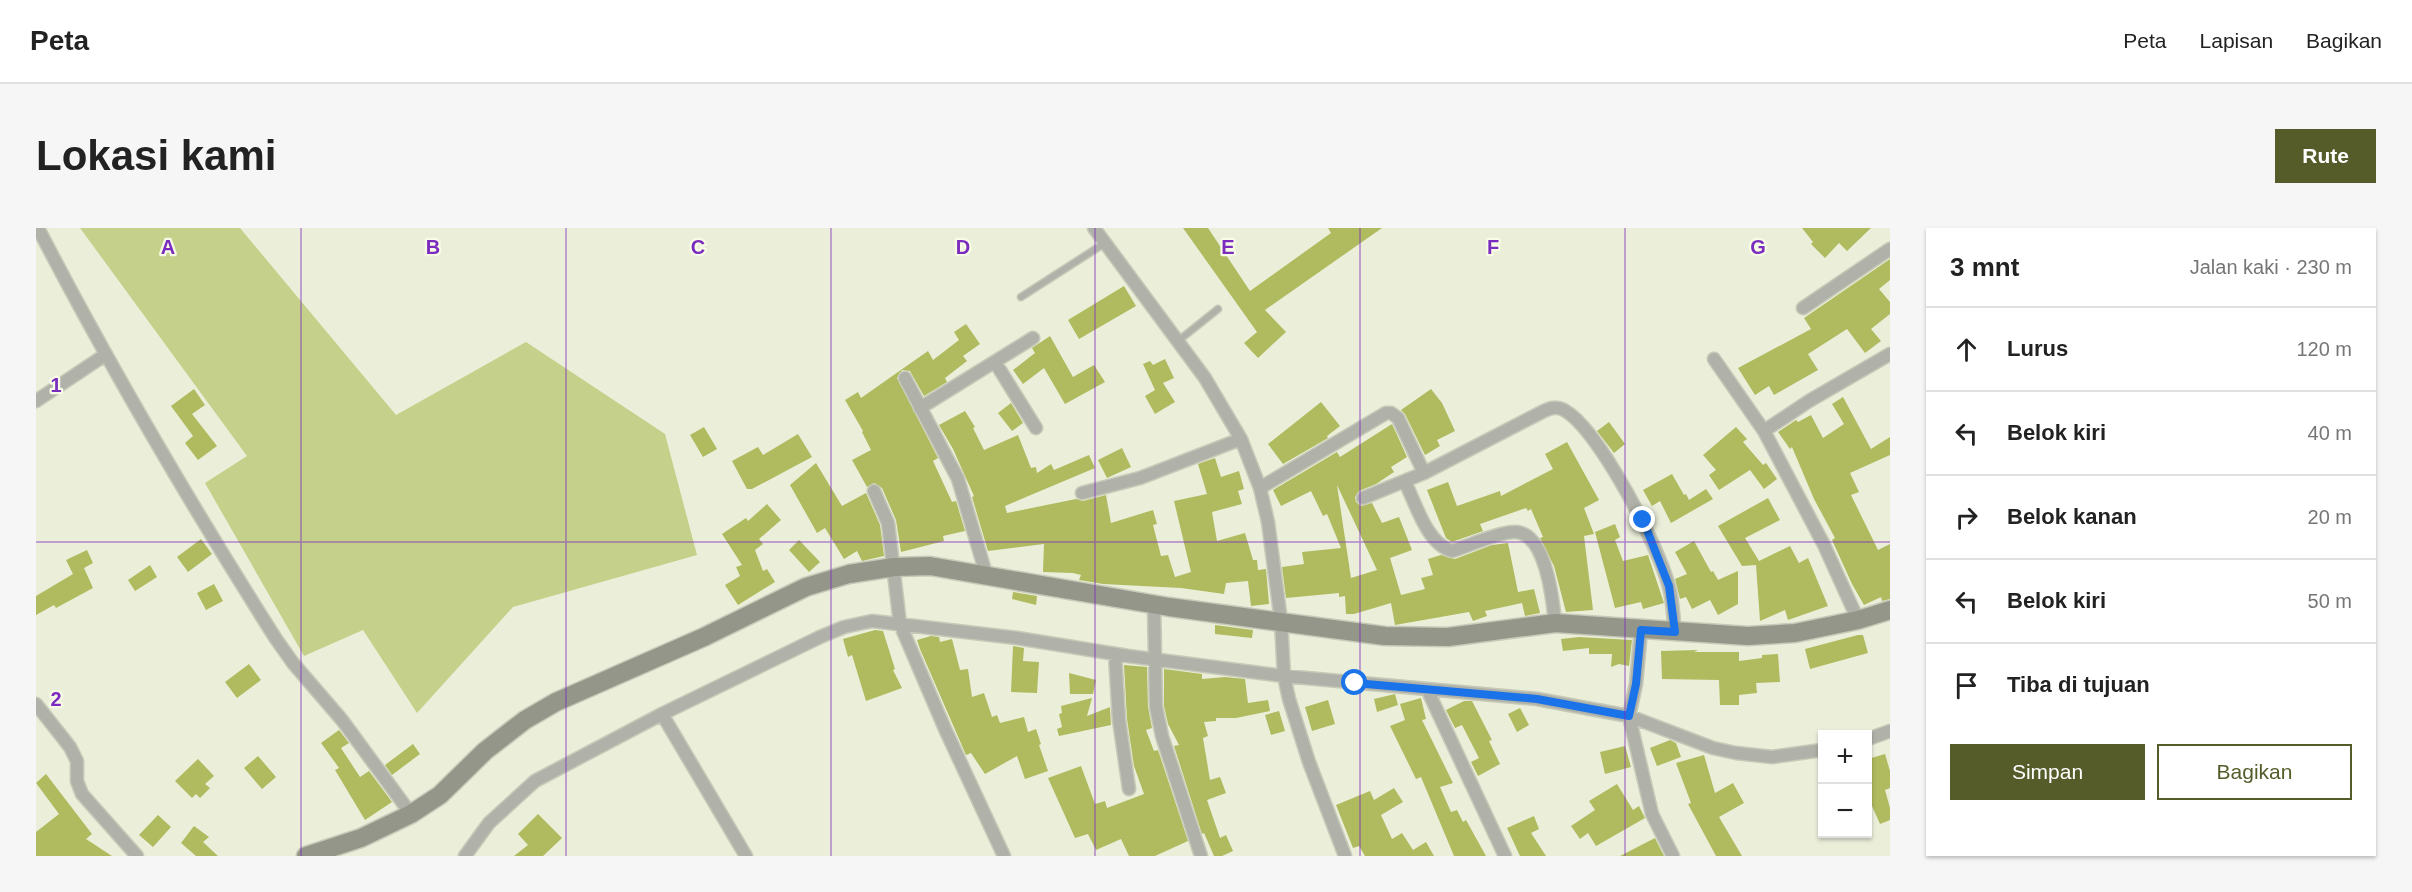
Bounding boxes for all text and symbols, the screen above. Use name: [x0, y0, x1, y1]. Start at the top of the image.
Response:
text: Peta: [30, 25, 89, 56]
text: Peta: [2123, 29, 2167, 52]
text: Lapisan: [2200, 29, 2273, 52]
text: Bagikan: [2306, 29, 2382, 52]
button: Rute: [2275, 129, 2376, 183]
text: Lokasi kami: [36, 132, 276, 179]
text: A: [161, 236, 175, 258]
text: B: [426, 236, 440, 258]
text: C: [691, 236, 705, 258]
text: D: [956, 236, 970, 258]
text: E: [1221, 236, 1235, 258]
text: F: [1487, 236, 1499, 258]
text: G: [1750, 236, 1766, 258]
text: 3 mnt: [1950, 252, 2019, 282]
text: Jalan kaki · 230 m: [2190, 256, 2352, 278]
icon: ahead: [1950, 333, 1983, 366]
text: Lurus: [2007, 336, 2068, 361]
text: 120 m: [2296, 338, 2352, 360]
text: 1: [50, 374, 62, 396]
icon: left: [1950, 417, 1983, 450]
text: Belok kiri: [2007, 420, 2106, 445]
text: 40 m: [2308, 422, 2352, 444]
icon: right: [1950, 501, 1983, 534]
text: Belok kanan: [2007, 504, 2137, 529]
route end: [1629, 506, 1655, 532]
text: 20 m: [2308, 506, 2352, 528]
icon: left: [1950, 585, 1983, 618]
text: Belok kiri: [2007, 588, 2106, 613]
text: 50 m: [2308, 590, 2352, 612]
route start: [1341, 669, 1367, 695]
icon: arrive: [1950, 669, 1983, 702]
text: Tiba di tujuan: [2007, 672, 2150, 697]
text: 2: [50, 688, 62, 710]
map controls: [1818, 730, 1872, 838]
button: +: [1818, 730, 1872, 784]
button: Simpan: [1950, 744, 2145, 800]
button: Bagikan: [2157, 744, 2352, 800]
button: −: [1818, 784, 1872, 838]

